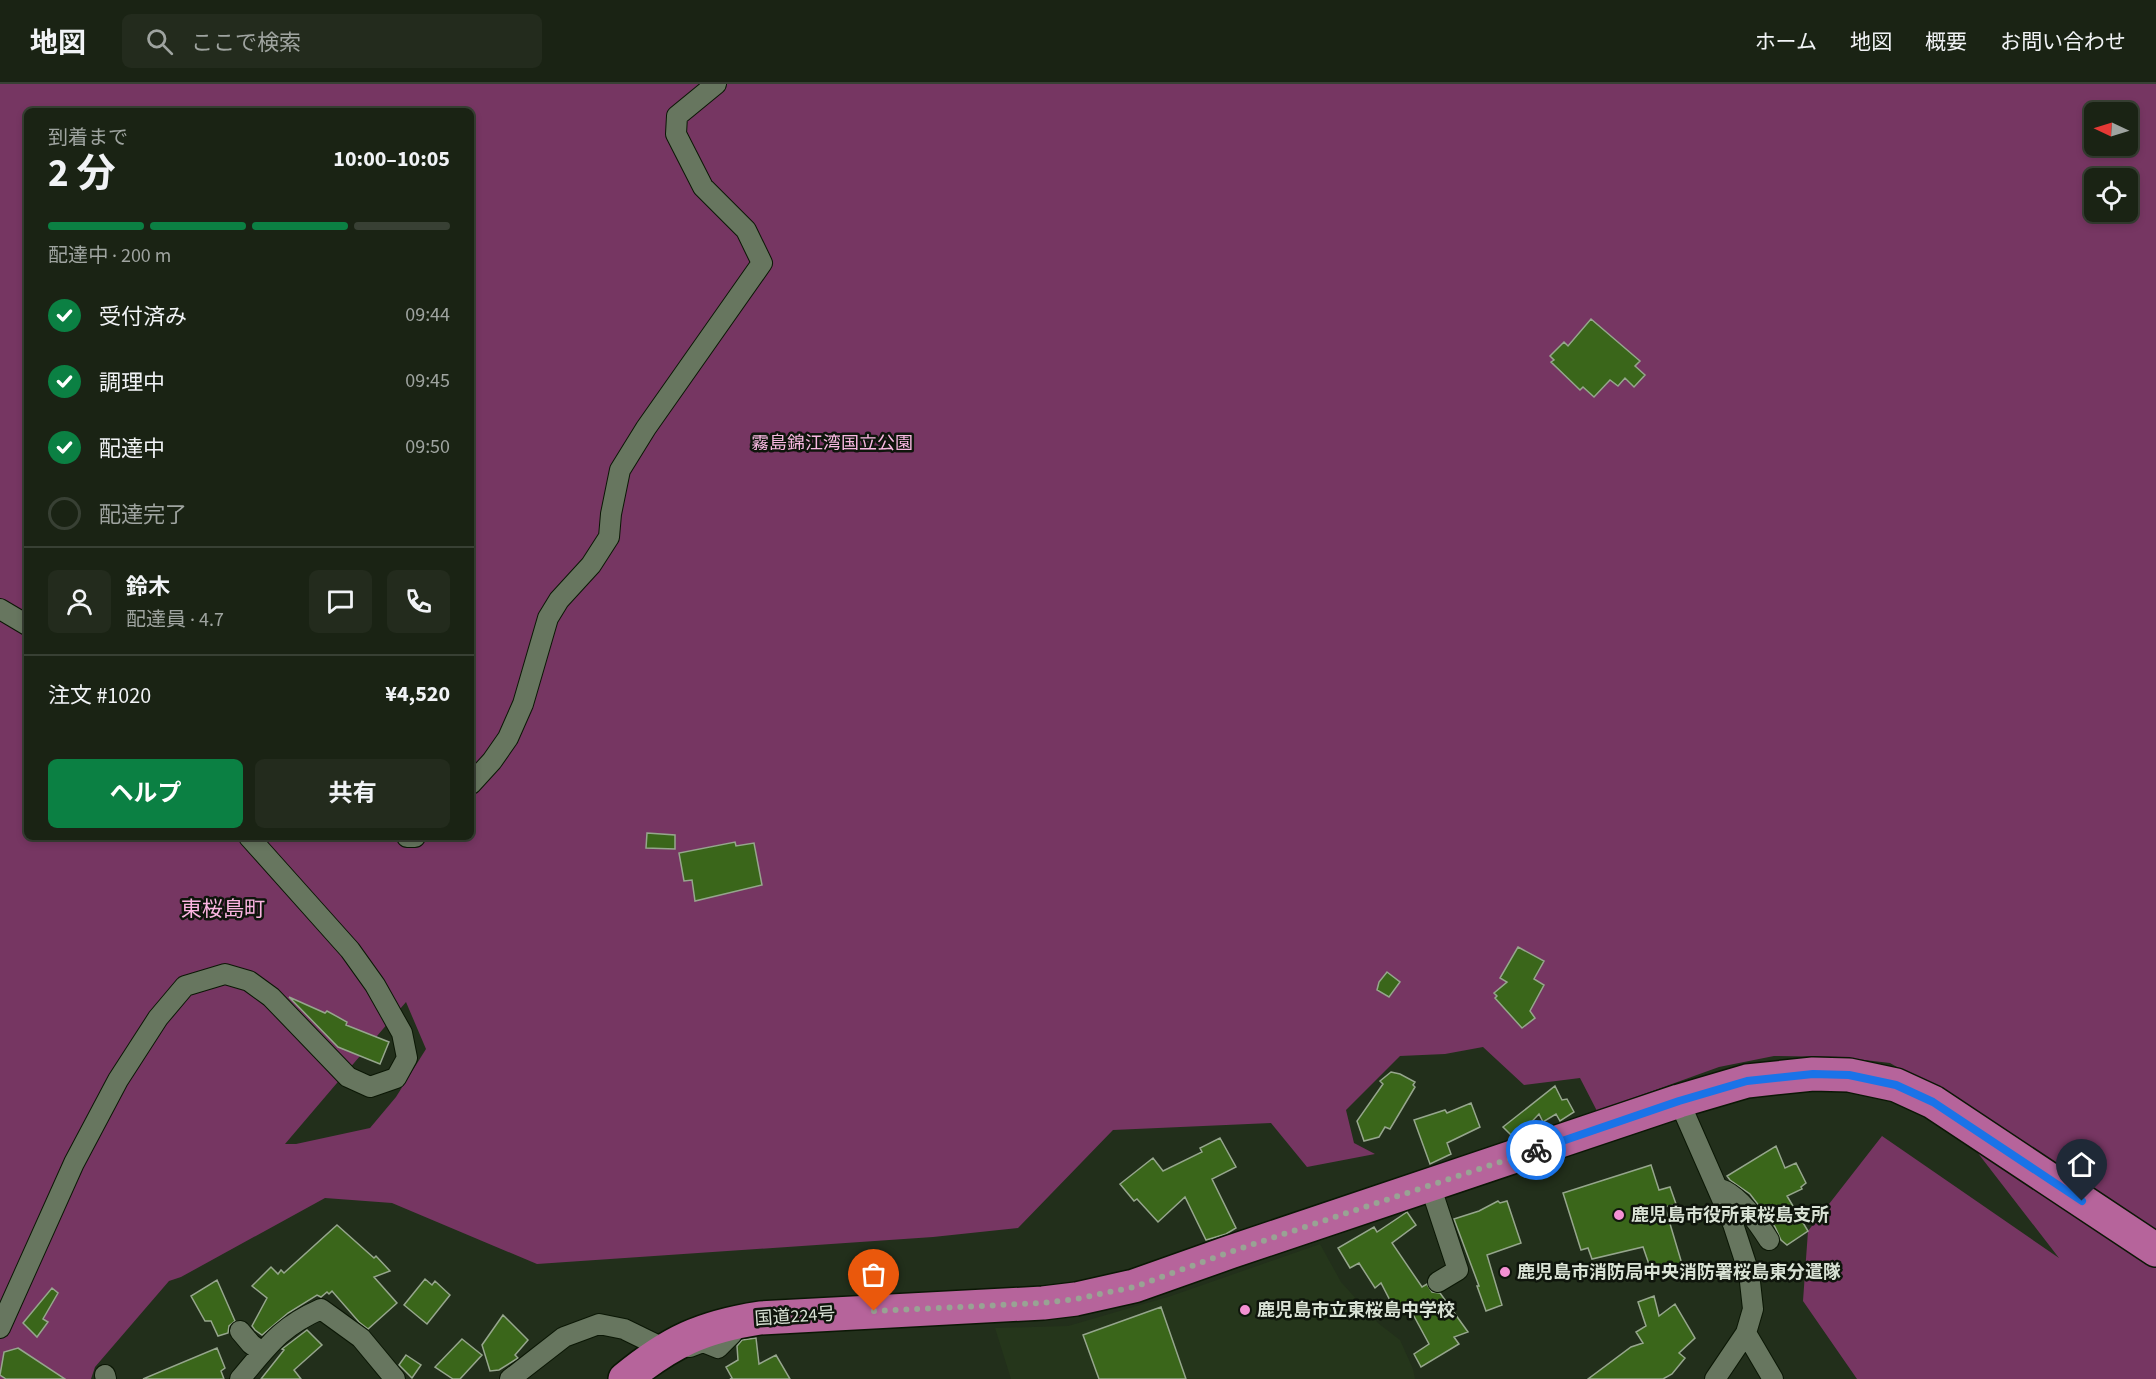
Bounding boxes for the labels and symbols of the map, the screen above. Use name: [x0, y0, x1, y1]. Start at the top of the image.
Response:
north arrow: [2084, 102, 2138, 156]
park label: 霧島錦江湾国立公園: [751, 431, 913, 456]
district label: 東桜島町: [181, 894, 265, 924]
courier: [1506, 1120, 1566, 1180]
pin: [2056, 1139, 2107, 1201]
place label: 鹿児島市役所東桜島支所: [1631, 1203, 1829, 1228]
marker: 鹿児島市役所東桜島支所: [1612, 1208, 1626, 1222]
pin: [848, 1249, 899, 1311]
place label: 鹿児島市消防局中央消防署桜島東分遣隊: [1517, 1260, 1841, 1285]
marker: 鹿児島市消防局中央消防署桜島東分遣隊: [1498, 1265, 1512, 1279]
place label: 鹿児島市立東桜島中学校: [1257, 1298, 1455, 1323]
street label: 国道224号: [754, 1301, 836, 1332]
marker: 鹿児島市立東桜島中学校: [1238, 1303, 1252, 1317]

